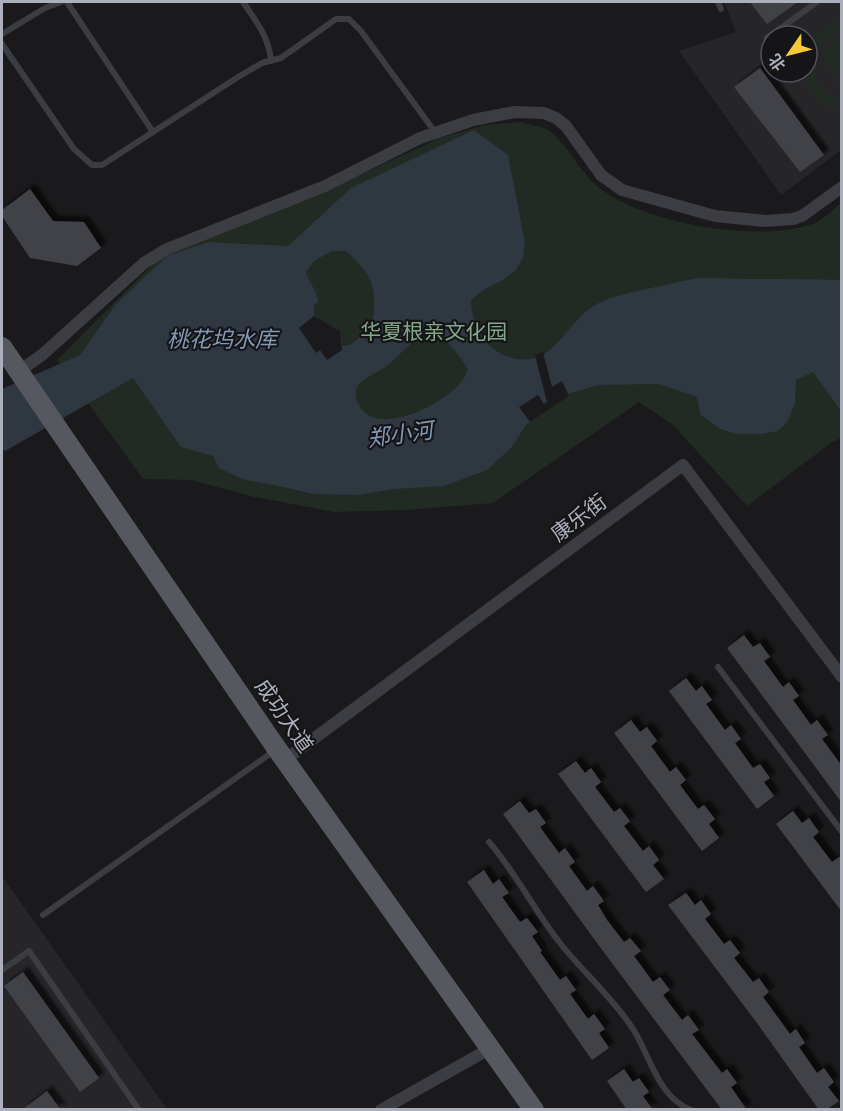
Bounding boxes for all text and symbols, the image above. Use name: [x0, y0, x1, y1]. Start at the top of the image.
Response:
north arrow: [759, 24, 819, 84]
text: 北: [763, 49, 791, 75]
park label: 华夏根亲文化园: [361, 317, 508, 347]
water label: 桃花坞水库: [167, 323, 281, 355]
water label: 郑小河: [365, 413, 439, 454]
street label: 康乐街: [545, 487, 613, 549]
street label: 成功大道: [248, 673, 320, 759]

